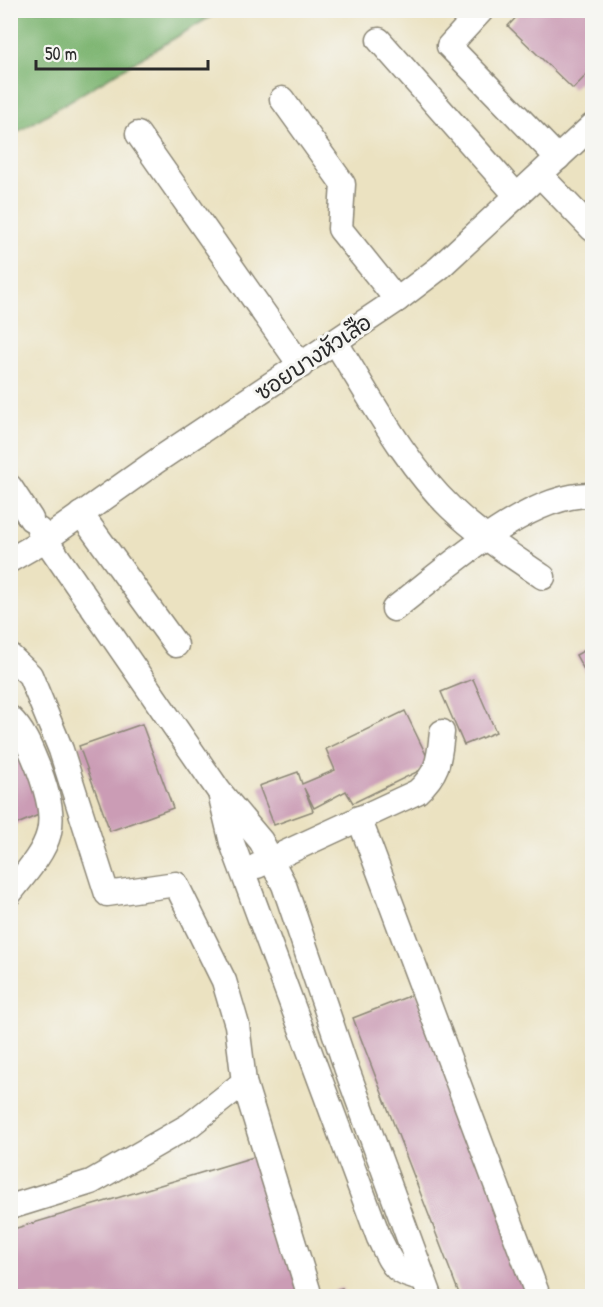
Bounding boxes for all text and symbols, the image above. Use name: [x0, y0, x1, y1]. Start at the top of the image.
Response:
scale bar: [36, 33, 208, 71]
text: 50 m: [45, 41, 77, 66]
street label: ซอยบางหัวเสือ: [249, 307, 377, 407]

